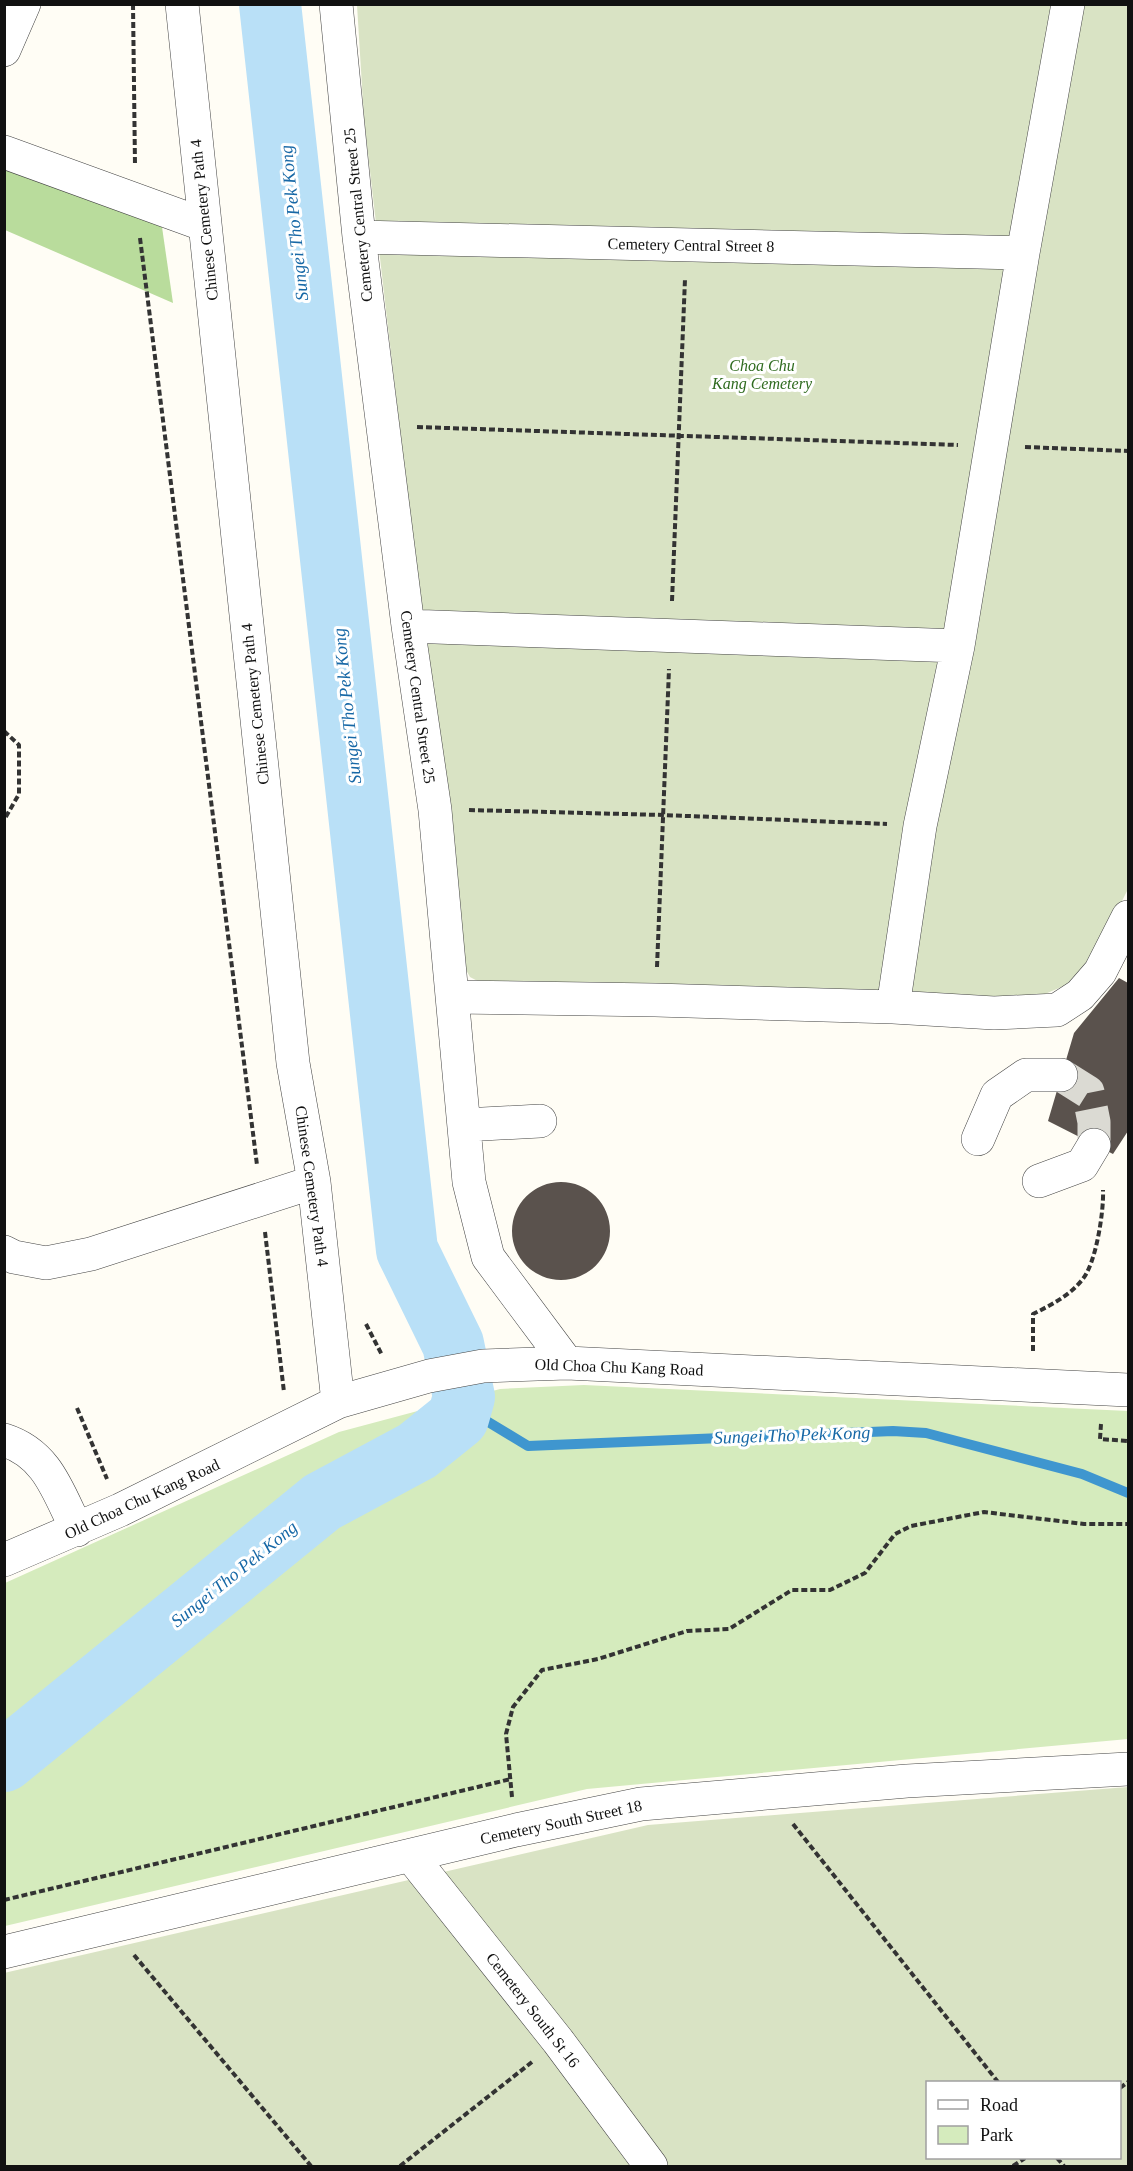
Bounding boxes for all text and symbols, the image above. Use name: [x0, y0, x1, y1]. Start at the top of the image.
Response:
street label: Cemetery Central Street 25: [340, 127, 377, 303]
street label: Chinese Cemetery Path 4: [187, 138, 222, 302]
water label: Sungei Tho Pek Kong: [276, 144, 312, 302]
street label: Cemetery Central Street 8: [608, 235, 774, 256]
park label: Choa Chu Kang Cemetery: [711, 357, 813, 393]
street label: Cemetery Central Street 25: [396, 609, 439, 785]
street label: Chinese Cemetery Path 4: [238, 622, 273, 786]
water label: Sungei Tho Pek Kong: [329, 627, 365, 785]
street label: Chinese Cemetery Path 4: [291, 1105, 332, 1268]
street label: Old Choa Chu Kang Road: [534, 1356, 704, 1379]
water label: Sungei Tho Pek Kong: [713, 1422, 871, 1448]
street label: Old Choa Chu Kang Road: [62, 1456, 223, 1543]
water label: Sungei Tho Pek Kong: [167, 1517, 301, 1631]
street label: Cemetery South Street 18: [479, 1797, 644, 1848]
street label: Cemetery South St 16: [482, 1949, 583, 2071]
legend: [926, 2081, 1121, 2159]
text: Road: [980, 2095, 1018, 2115]
text: Park: [980, 2125, 1013, 2145]

